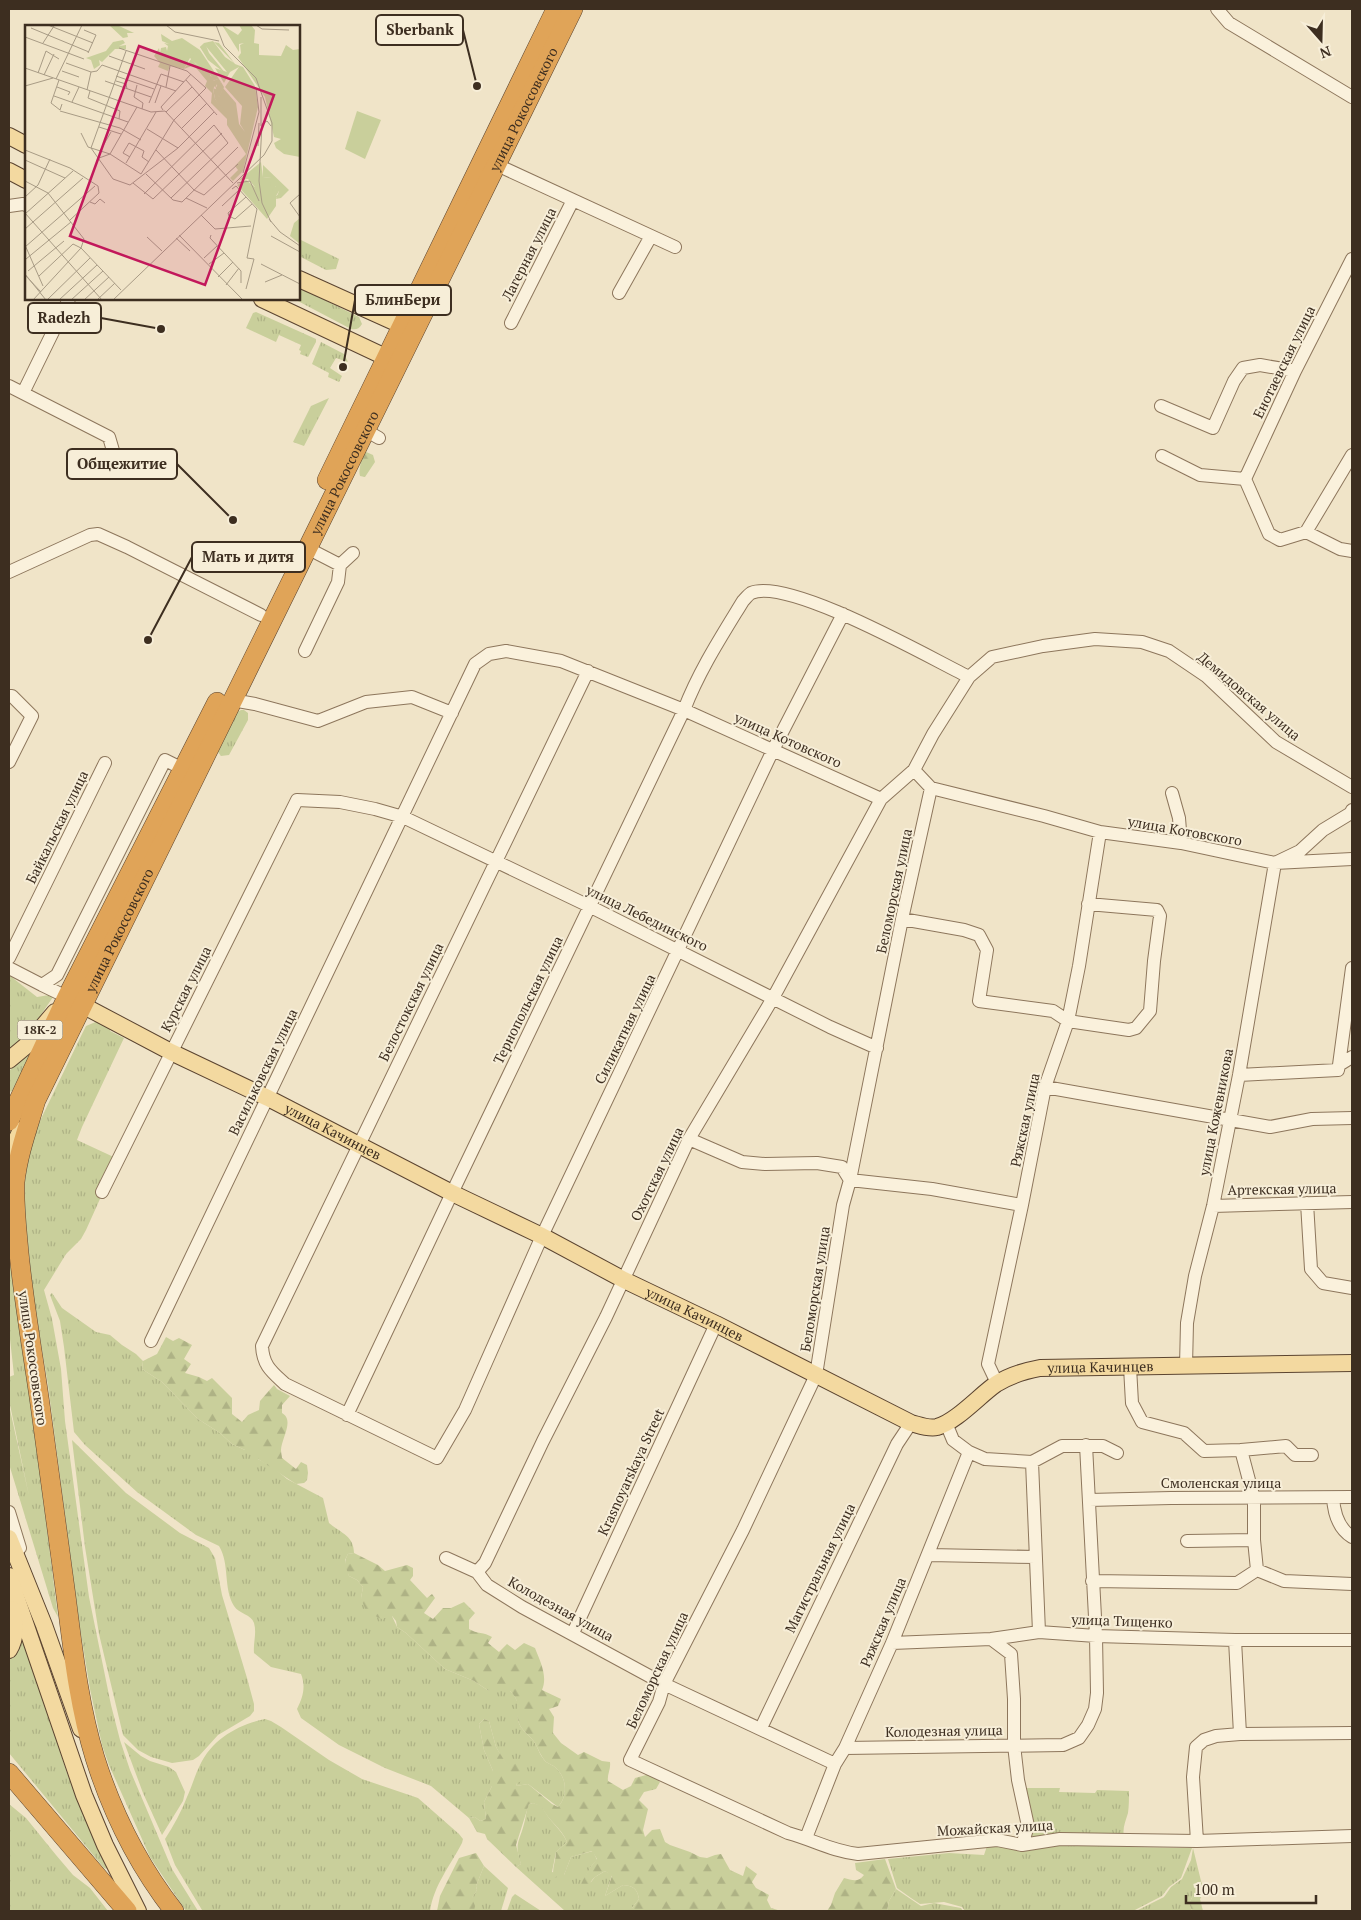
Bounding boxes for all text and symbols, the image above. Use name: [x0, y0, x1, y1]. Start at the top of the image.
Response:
callout: Sberbank: [376, 15, 463, 45]
north arrow: [1296, 15, 1346, 65]
text: Sberbank: [386, 19, 454, 39]
inset map: [25, 25, 300, 300]
text: N: [1317, 42, 1334, 64]
street label: улица Рокоссовского: [484, 44, 562, 175]
street label: Лагерная улица: [496, 204, 560, 305]
callout: БлинБери: [355, 285, 451, 315]
text: БлинБери: [365, 289, 441, 309]
street label: Енотаевская улица: [1248, 302, 1319, 421]
callout: Radezh: [28, 303, 101, 333]
text: Radezh: [37, 307, 91, 327]
street label: улица Рокоссовского: [305, 407, 383, 539]
callout: Общежитие: [67, 449, 177, 479]
text: Общежитие: [77, 453, 167, 473]
callout: Мать и дитя: [192, 542, 305, 572]
text: Мать и дитя: [202, 546, 294, 566]
street label: Демидовская улица: [1194, 647, 1305, 744]
street label: улица Котовского: [731, 707, 845, 772]
street label: Байкальская улица: [21, 767, 92, 887]
street label: улица Котовского: [1126, 811, 1244, 850]
street label: Беломорская улица: [871, 827, 916, 955]
street label: улица Рокоссовского: [80, 865, 158, 996]
street label: улица Лебединского: [582, 879, 711, 955]
street label: Тернопольская улица: [488, 933, 567, 1067]
street label: Белостокская улица: [374, 939, 447, 1064]
street label: Курская улица: [156, 943, 215, 1035]
street label: Силикатная улица: [590, 971, 659, 1087]
street label: Васильковская улица: [224, 1005, 301, 1138]
road number: 18К-2: [18, 1020, 62, 1040]
street label: улица Кожевникова: [1194, 1047, 1237, 1178]
street label: Ряжская улица: [1005, 1071, 1044, 1169]
street label: улица Качинцев: [281, 1098, 385, 1164]
street label: Охотская улица: [626, 1124, 687, 1224]
street label: Артекская улица: [1227, 1178, 1337, 1199]
street label: Беломорская улица: [795, 1225, 834, 1353]
street label: улица Качинцев: [642, 1281, 747, 1345]
street label: улица Рокоссовского: [14, 1288, 52, 1427]
street label: улица Качинцев: [1046, 1356, 1154, 1377]
street label: Krasnoyarskaya Street: [593, 1404, 669, 1538]
street label: Смоленская улица: [1161, 1473, 1281, 1492]
street label: Магистральная улица: [780, 1500, 859, 1636]
street label: Колодезная улица: [505, 1572, 617, 1645]
street label: Ряжская улица: [855, 1574, 910, 1670]
street label: Беломорская улица: [621, 1608, 692, 1731]
street label: улица Тищенко: [1070, 1609, 1173, 1632]
street label: Колодезная улица: [885, 1720, 1003, 1741]
street label: Можайская улица: [937, 1815, 1053, 1840]
scale bar: [1186, 1872, 1316, 1904]
text: 100 m: [1194, 1879, 1235, 1899]

